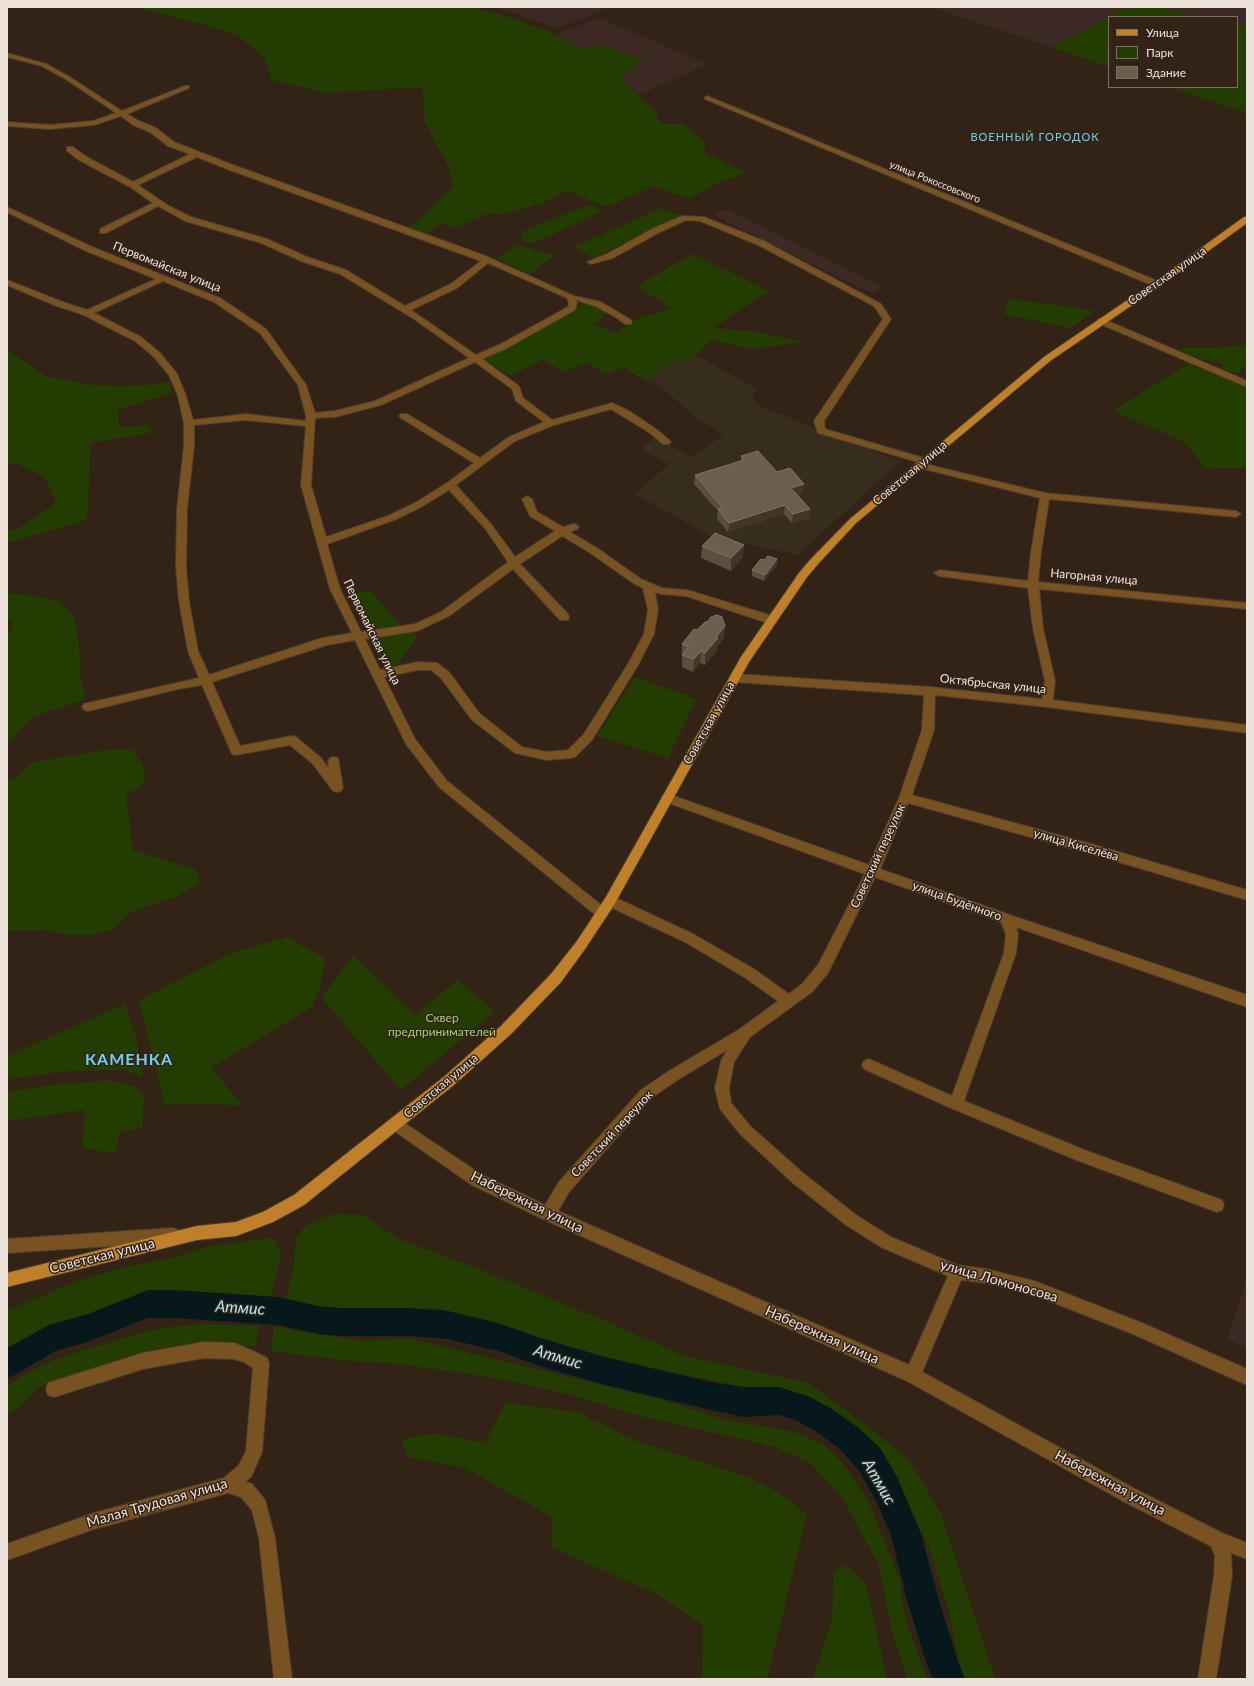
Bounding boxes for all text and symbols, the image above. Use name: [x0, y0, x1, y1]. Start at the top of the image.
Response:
legend: [1108, 16, 1238, 88]
text: Улица: [1146, 25, 1179, 40]
text: Парк: [1146, 45, 1174, 60]
text: Здание: [1146, 65, 1186, 80]
district label: ВОЕННЫЙ ГОРОДОК: [970, 130, 1100, 144]
street label: улица Рокоссовского: [888, 158, 982, 206]
street label: Первомайская улица: [111, 239, 223, 295]
street label: Советская улица: [1125, 244, 1209, 308]
street label: Советская улица: [870, 438, 950, 508]
street label: Нагорная улица: [1050, 566, 1138, 588]
street label: Первомайская улица: [340, 577, 404, 687]
street label: Октябрьская улица: [939, 671, 1047, 697]
street label: Советская улица: [680, 679, 738, 767]
street label: Советский переулок: [848, 802, 908, 910]
street label: улица Киселёва: [1032, 826, 1120, 864]
street label: улица Будённого: [910, 878, 1004, 924]
park label: Сквер предпринимателей: [388, 1011, 496, 1039]
district label: КАМЕНКА: [85, 1050, 173, 1070]
street label: Советская улица: [401, 1051, 481, 1121]
street label: Советский переулок: [568, 1088, 656, 1180]
street label: Набережная улица: [468, 1168, 586, 1236]
street label: Советская улица: [48, 1235, 156, 1277]
street label: улица Ломоносова: [938, 1256, 1060, 1306]
water label: Атмис: [215, 1297, 265, 1319]
street label: Набережная улица: [762, 1302, 882, 1368]
water label: Атмис: [531, 1341, 585, 1373]
street label: Набережная улица: [1052, 1447, 1168, 1519]
water label: Атмис: [858, 1456, 900, 1508]
street label: Малая Трудовая улица: [85, 1475, 229, 1531]

